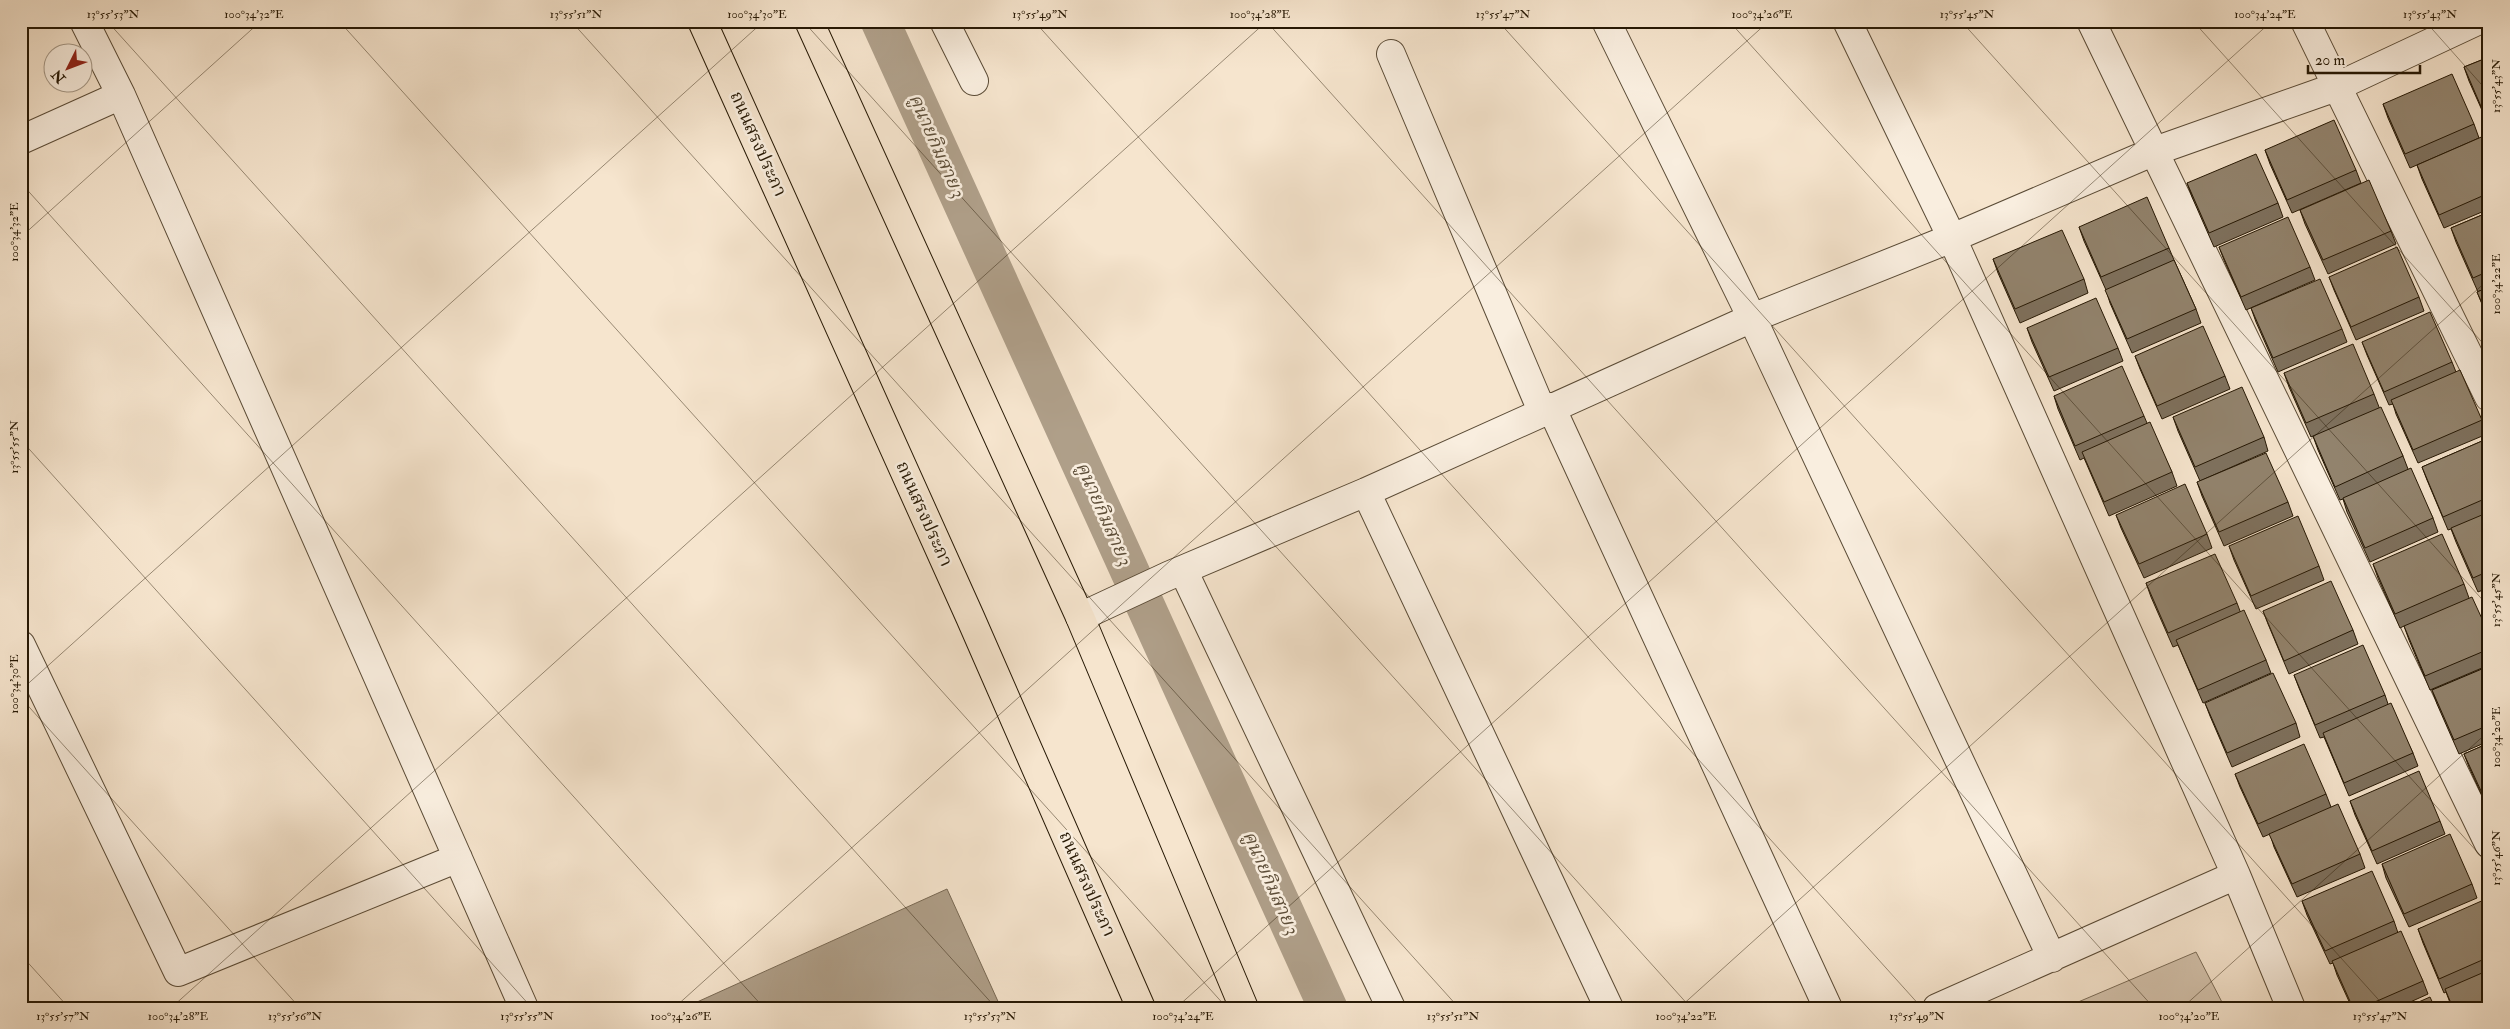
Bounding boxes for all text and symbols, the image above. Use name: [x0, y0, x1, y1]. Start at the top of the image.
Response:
text: 13°55'53"N: [87, 7, 140, 22]
text: 100°34'32"E: [224, 7, 284, 22]
text: 13°55'51"N: [550, 7, 602, 22]
text: 100°34'30"E: [727, 7, 787, 22]
text: 13°55'49"N: [1012, 7, 1068, 22]
text: 100°34'28"E: [1230, 7, 1291, 22]
text: 13°55'47"N: [1476, 7, 1530, 22]
text: 100°34'26"E: [1732, 7, 1793, 22]
text: 13°55'45"N: [1940, 7, 1994, 22]
text: 100°34'24"E: [2234, 7, 2296, 22]
text: 13°55'43"N: [2403, 7, 2457, 22]
north arrow: [42, 42, 92, 92]
scale bar: [2308, 42, 2420, 74]
text: 20 m: [2315, 51, 2345, 70]
text: 13°55'43"N: [2489, 59, 2504, 113]
text: N: [48, 66, 70, 87]
street label: ถนนสรงประภา: [724, 88, 792, 200]
water label: คูนายกิมสาย 3: [903, 90, 971, 202]
text: 100°34'32"E: [7, 202, 22, 262]
text: 100°34'22"E: [2489, 253, 2504, 314]
text: 13°55'55"N: [7, 420, 22, 474]
street label: ถนนสรงประภา: [890, 458, 958, 570]
water label: คูนายกิมสาย 3: [1070, 458, 1138, 570]
text: 13°55'45"N: [2489, 573, 2504, 627]
text: 100°34'30"E: [7, 654, 22, 714]
text: 100°34'20"E: [2489, 706, 2504, 767]
water label: คูนายกิมสาย 3: [1237, 827, 1305, 939]
street label: ถนนสรงประภา: [1053, 828, 1121, 940]
text: 13°55'46"N: [2489, 830, 2504, 886]
text: 13°55'57"N: [36, 1009, 90, 1024]
text: 100°34'28"E: [148, 1009, 209, 1024]
text: 13°55'56"N: [268, 1009, 322, 1024]
text: 13°55'55"N: [500, 1009, 554, 1024]
text: 100°34'26"E: [651, 1009, 712, 1024]
text: 13°55'53"N: [964, 1009, 1017, 1024]
text: 100°34'24"E: [1152, 1009, 1214, 1024]
text: 13°55'51"N: [1427, 1009, 1479, 1024]
text: 100°34'22"E: [1656, 1009, 1717, 1024]
text: 13°55'49"N: [1889, 1009, 1945, 1024]
text: 100°34'20"E: [2159, 1009, 2220, 1024]
text: 13°55'47"N: [2353, 1009, 2407, 1024]

